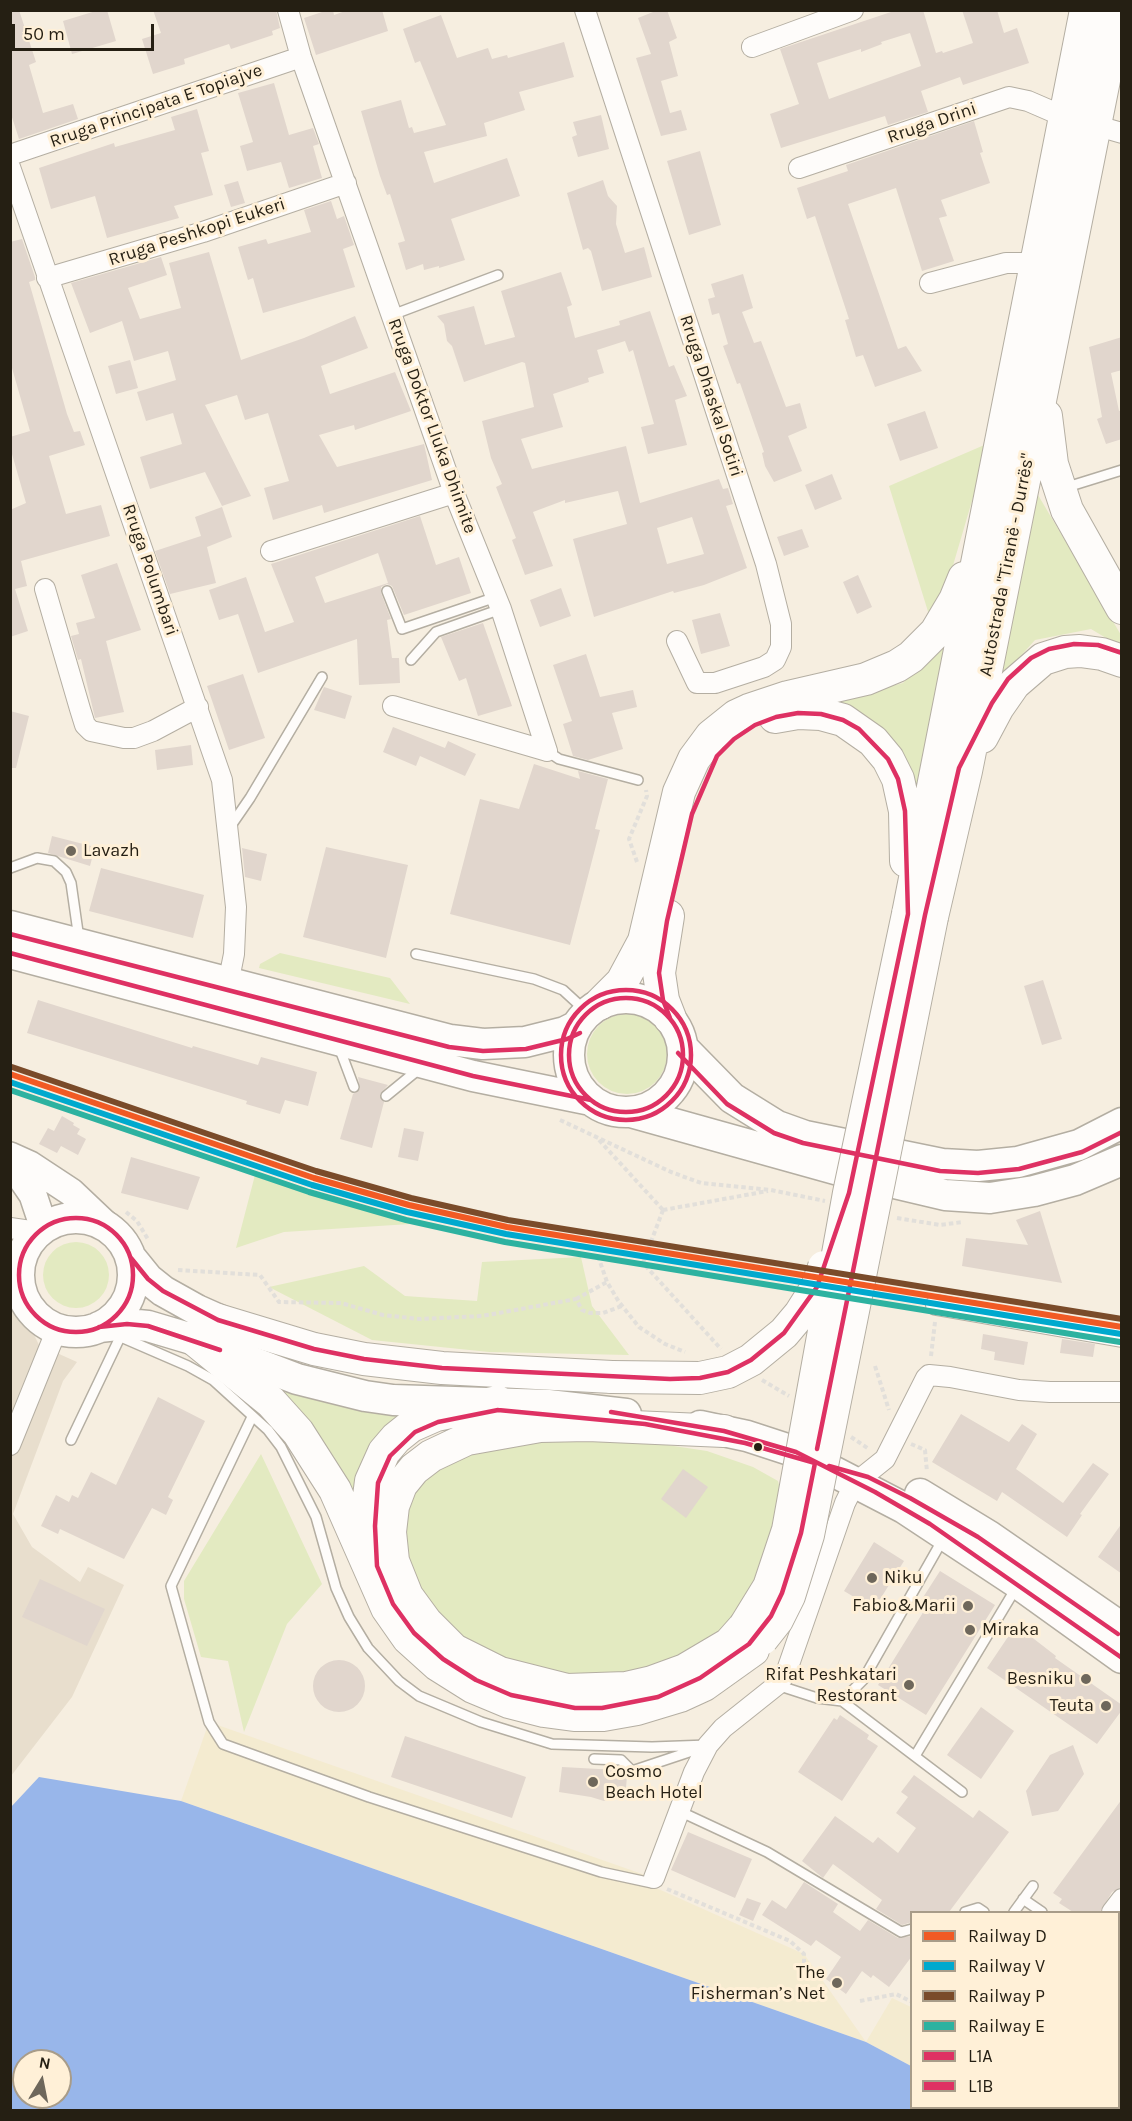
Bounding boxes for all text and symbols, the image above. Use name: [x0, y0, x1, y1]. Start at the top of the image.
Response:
scale bar: [15, 12, 158, 50]
text: 50 m: [23, 23, 65, 45]
street label: Rruga Principata E Topiajve: [47, 59, 265, 153]
street label: Rruga Drini: [885, 98, 979, 148]
street label: Rruga Peshkopi Eukeri: [106, 193, 288, 271]
street label: Rruga Dhaskal Sotiri: [675, 312, 747, 480]
street label: Rruga Doktor Lluka Dhimite: [383, 316, 481, 536]
street label: Autostrada "Tiranë - Durrës": [975, 452, 1039, 678]
street label: Rruga Polumbari: [117, 501, 183, 639]
place label: Lavazh: [83, 840, 140, 862]
marker: Lavazh: [64, 844, 78, 858]
unlabelled marker: [752, 1441, 764, 1453]
place label: Niku: [884, 1567, 923, 1589]
marker: Niku: [865, 1571, 879, 1585]
place label: Fabio&Marii: [852, 1595, 956, 1617]
marker: Fabio&Marii: [961, 1599, 975, 1613]
place label: Miraka: [982, 1619, 1039, 1641]
marker: Miraka: [963, 1623, 977, 1637]
place label: Rifat Peshkatari Restorant: [765, 1664, 897, 1706]
place label: Besniku: [1007, 1668, 1074, 1690]
marker: Besniku: [1079, 1672, 1093, 1686]
marker: Rifat Peshkatari Restorant: [902, 1678, 916, 1692]
place label: Teuta: [1050, 1695, 1094, 1717]
marker: Teuta: [1099, 1699, 1113, 1713]
place label: Cosmo Beach Hotel: [605, 1761, 703, 1804]
marker: Cosmo Beach Hotel: [586, 1775, 600, 1789]
legend: [910, 1911, 1120, 2109]
text: Railway D: [968, 1925, 1047, 1947]
text: Railway V: [968, 1955, 1045, 1977]
place label: The Fisherman’s Net: [691, 1962, 825, 2004]
marker: The Fisherman’s Net: [830, 1976, 844, 1990]
text: Railway P: [968, 1985, 1045, 2007]
text: Railway E: [968, 2015, 1045, 2037]
text: L1A: [968, 2045, 993, 2067]
north arrow: [12, 2049, 72, 2109]
text: N: [38, 2052, 52, 2073]
text: L1B: [968, 2075, 994, 2097]

